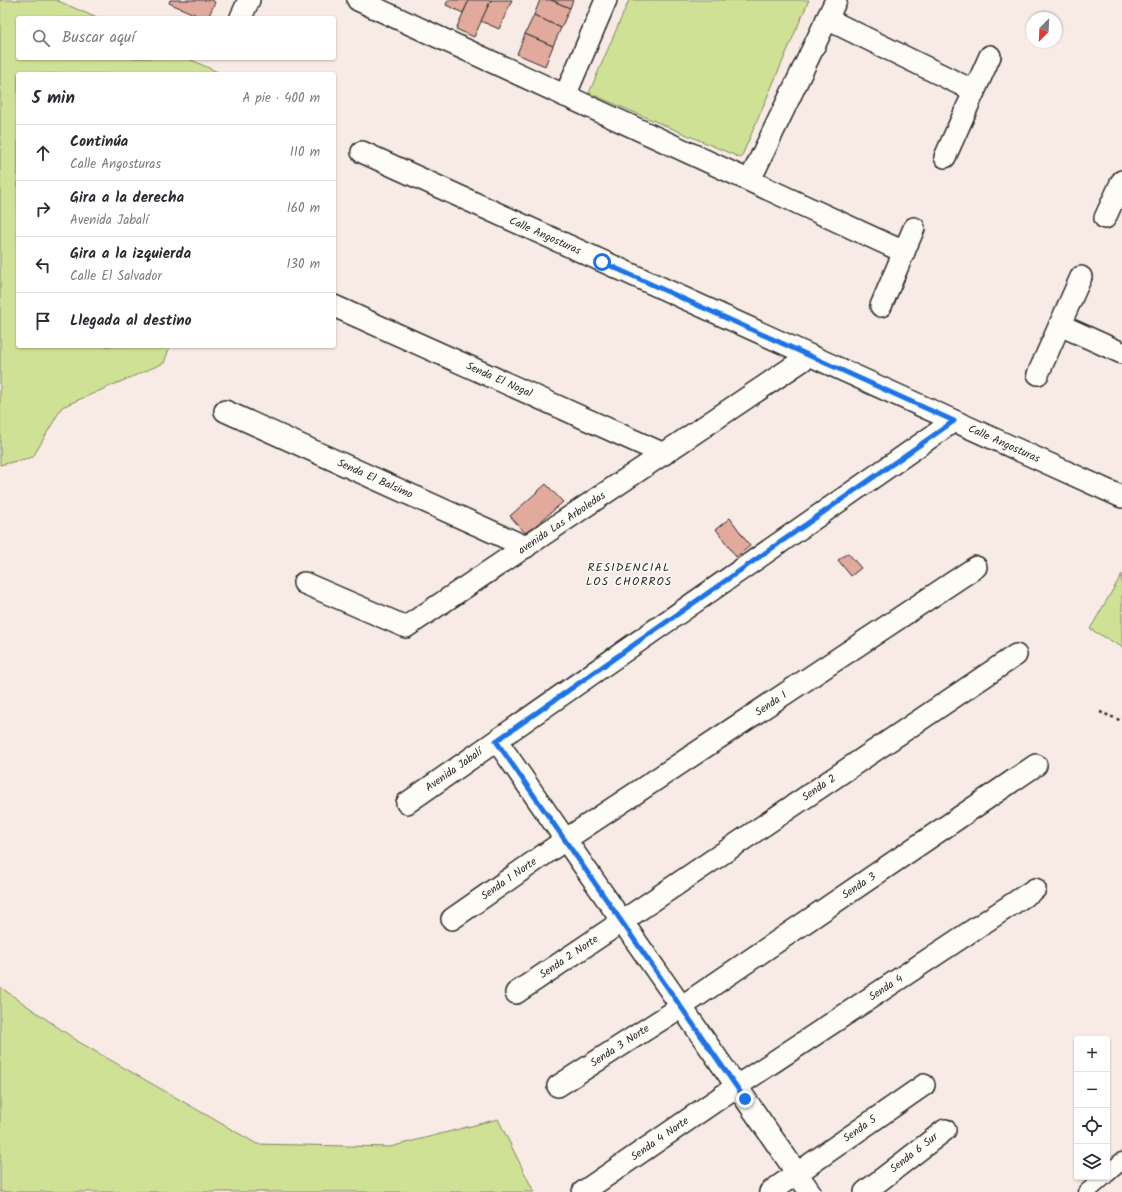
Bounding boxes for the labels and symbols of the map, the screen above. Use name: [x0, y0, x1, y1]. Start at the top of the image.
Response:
north arrow: [1026, 12, 1062, 48]
street label: Calle Angosturas: [506, 212, 584, 260]
route start: [593, 253, 611, 271]
street label: Senda El Nogal: [463, 357, 535, 403]
street label: Calle Angosturas: [965, 420, 1043, 468]
street label: Senda El Balsimo: [334, 454, 416, 504]
street label: avenida Las Arboledas: [514, 487, 610, 559]
district label: RESIDENCIAL LOS CHORROS: [586, 558, 672, 591]
street label: Senda 1: [751, 687, 791, 721]
street label: Avenida Jabalí: [422, 742, 488, 796]
street label: Senda 2: [798, 770, 840, 806]
street label: Senda 1 Norte: [477, 853, 541, 905]
street label: Senda 3: [838, 868, 880, 904]
street label: Senda 2 Norte: [536, 931, 602, 983]
street label: Senda 4: [865, 970, 907, 1006]
street label: Senda 3 Norte: [587, 1020, 653, 1072]
route end: [736, 1090, 754, 1108]
street label: Senda 5: [839, 1110, 881, 1147]
street label: Senda 4 Norte: [627, 1112, 693, 1166]
street label: Senda 6 Sur: [886, 1128, 943, 1178]

